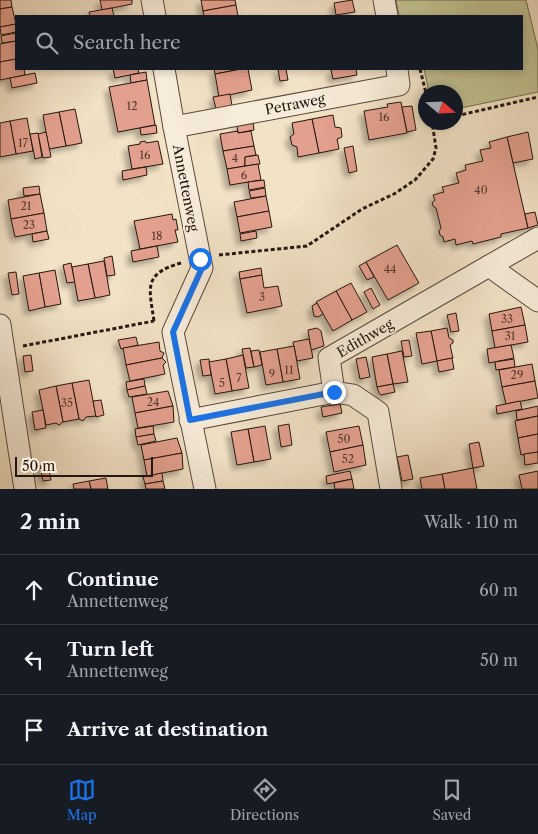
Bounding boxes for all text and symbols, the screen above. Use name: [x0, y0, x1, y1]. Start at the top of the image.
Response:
search box: [15, 15, 523, 70]
icon: search: [33, 29, 61, 57]
text: Search here: [73, 31, 181, 54]
north arrow: [418, 85, 463, 130]
street label: Petraweg: [263, 89, 327, 119]
house number: 12: [127, 99, 137, 113]
house number: 16: [378, 110, 390, 124]
house number: 17: [18, 136, 29, 150]
street label: Annettenweg: [169, 142, 203, 234]
house number: 16: [139, 148, 151, 162]
house number: 4: [232, 151, 238, 165]
house number: 6: [241, 168, 248, 182]
house number: 40: [474, 183, 488, 197]
house number: 21: [21, 199, 32, 213]
house number: 23: [23, 218, 35, 232]
house number: 18: [151, 229, 163, 243]
route start: [189, 248, 212, 271]
house number: 44: [384, 262, 396, 276]
house number: 3: [259, 290, 265, 304]
house number: 33: [501, 312, 513, 326]
street label: Edithweg: [334, 314, 397, 361]
house number: 31: [505, 329, 516, 343]
house number: 11: [284, 363, 294, 377]
house number: 9: [269, 367, 275, 381]
house number: 29: [511, 368, 523, 382]
house number: 7: [236, 371, 242, 385]
house number: 5: [219, 376, 225, 390]
route end: [323, 381, 346, 404]
house number: 24: [147, 395, 159, 409]
house number: 35: [61, 396, 73, 410]
house number: 50: [338, 432, 350, 446]
house number: 52: [342, 452, 354, 466]
scale bar: [15, 454, 152, 477]
text: 50 m: [22, 457, 55, 475]
text: 2 min: [20, 509, 80, 534]
text: Walk · 110 m: [424, 512, 518, 532]
text: Continue: [67, 568, 159, 591]
icon: ahead: [20, 576, 48, 604]
text: 60 m: [479, 580, 518, 600]
text: Annettenweg: [67, 591, 168, 611]
text: Turn left: [67, 638, 154, 661]
icon: left: [20, 646, 48, 674]
text: 50 m: [480, 650, 518, 670]
text: Annettenweg: [67, 661, 168, 681]
icon: arrive: [20, 716, 48, 744]
text: Arrive at destination: [67, 718, 268, 741]
tab: Map: [67, 776, 97, 824]
tab: Directions: [230, 776, 299, 824]
tab: Saved: [432, 776, 471, 824]

